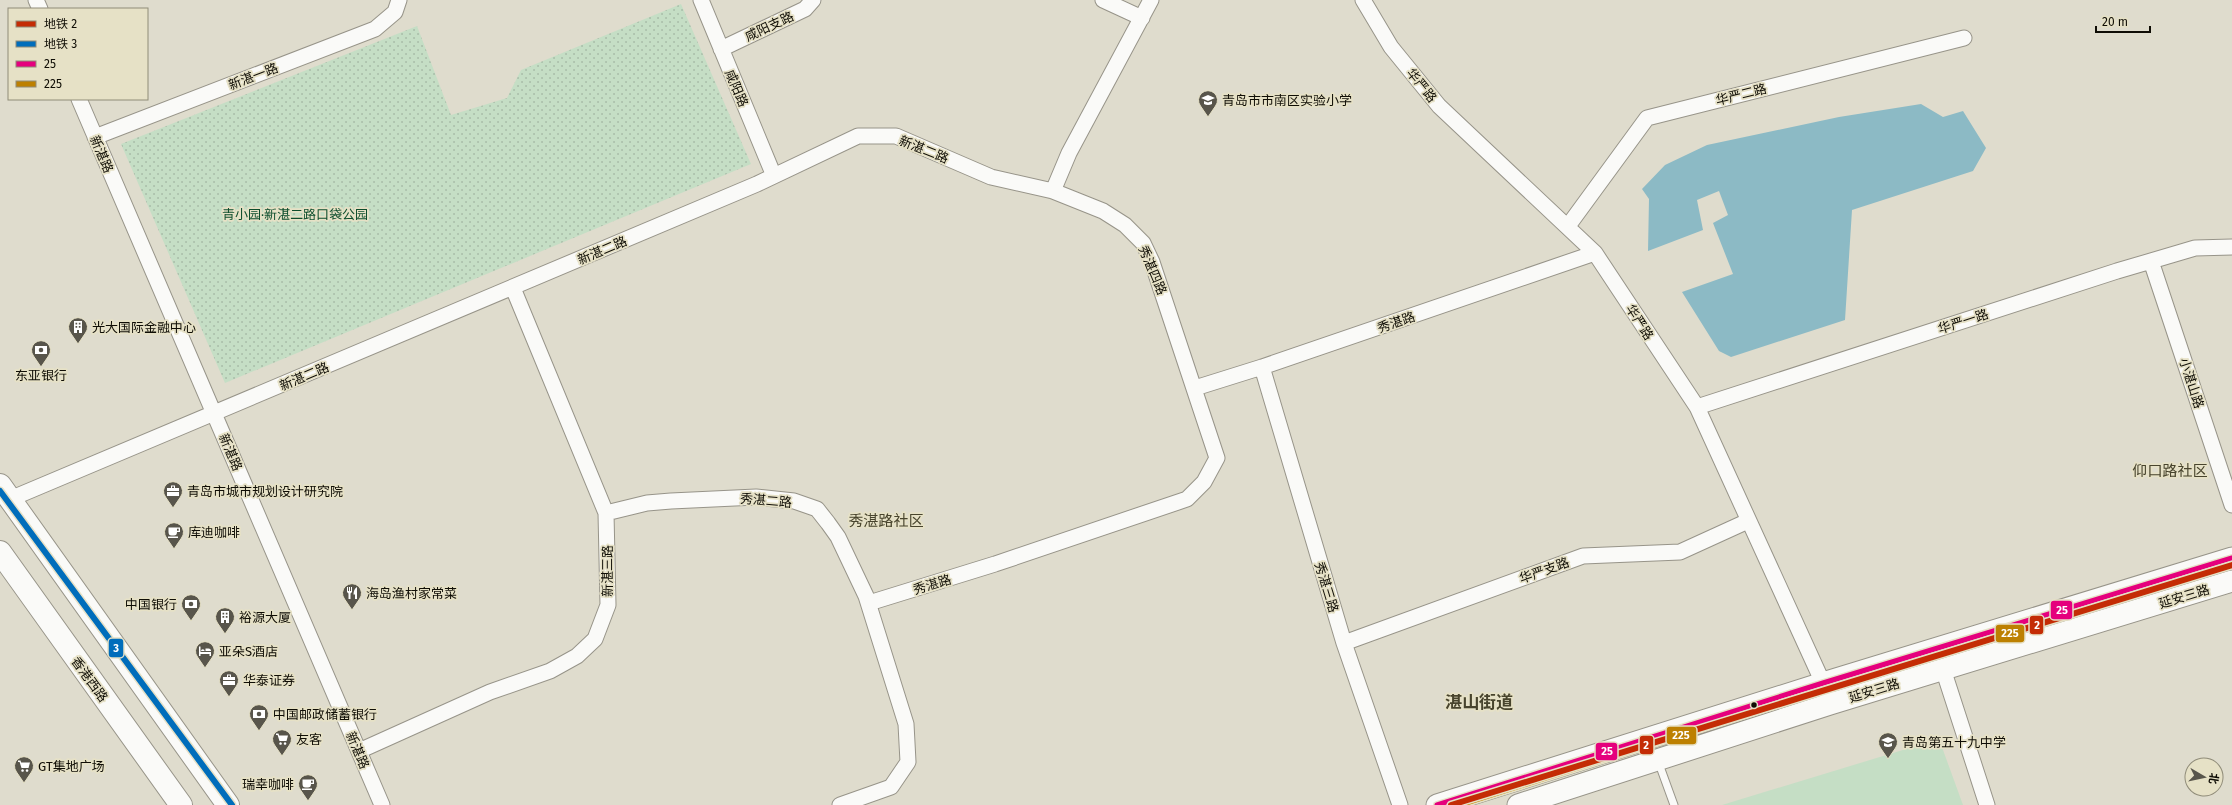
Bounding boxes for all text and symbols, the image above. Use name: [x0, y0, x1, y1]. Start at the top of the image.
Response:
legend: [8, 8, 148, 100]
scale bar: [2096, 8, 2150, 34]
street label: 咸阳支路: [742, 9, 796, 44]
text: 20 m: [2102, 15, 2128, 29]
text: 地铁 2: [44, 17, 77, 31]
text: 地铁 3: [44, 37, 77, 51]
text: 25: [44, 57, 56, 71]
street label: 新湛一路: [226, 60, 280, 93]
street label: 华严路: [1404, 65, 1440, 105]
street label: 咸阳路: [722, 67, 751, 109]
text: 225: [44, 77, 62, 91]
street label: 华严二路: [1714, 81, 1768, 108]
school or university icon: 青岛市市南区实验小学: [1197, 89, 1219, 117]
place label: 青岛市市南区实验小学: [1222, 93, 1352, 108]
street label: 新湛路: [87, 133, 116, 175]
street label: 新湛二路: [897, 133, 951, 166]
park label: 青小园·新湛二路口袋公园: [222, 207, 368, 222]
street label: 新湛二路: [575, 233, 629, 268]
street label: 秀湛四路: [1135, 243, 1170, 297]
street label: 华严路: [1623, 302, 1656, 343]
street label: 华严一路: [1936, 306, 1990, 337]
street label: 秀湛路: [1375, 309, 1417, 336]
building icon: 光大国际金融中心: [67, 316, 89, 344]
place label: 光大国际金融中心: [92, 320, 196, 335]
bank icon: 东亚银行: [30, 339, 52, 367]
street label: 小湛山路: [2176, 356, 2207, 410]
street label: 新湛二路: [277, 359, 331, 394]
place label: 东亚银行: [15, 368, 67, 383]
street label: 新湛路: [216, 431, 245, 473]
district label: 仰口路社区: [2132, 462, 2208, 480]
office icon: 青岛市城市规划设计研究院: [162, 480, 184, 508]
place label: 青岛市城市规划设计研究院: [187, 484, 343, 499]
street label: 秀湛二路: [739, 491, 793, 510]
district label: 秀湛路社区: [848, 512, 924, 530]
cafe icon: 库迪咖啡: [163, 521, 185, 549]
place label: 库迪咖啡: [188, 525, 240, 540]
street label: 新湛三路: [600, 545, 615, 597]
street label: 华严支路: [1517, 555, 1571, 586]
street label: 秀湛三路: [1312, 560, 1341, 614]
street label: 秀湛路: [911, 572, 953, 597]
restaurant icon: 海岛渔村家常菜: [341, 582, 363, 610]
street label: 延安三路: [2157, 582, 2211, 611]
place label: 海岛渔村家常菜: [366, 586, 457, 601]
bank icon: 中国银行: [180, 593, 202, 621]
place label: 中国银行: [125, 597, 177, 612]
line badge: 25: [2050, 600, 2073, 620]
text: 25: [2056, 604, 2068, 617]
building icon: 裕源大厦: [214, 606, 236, 634]
place label: 裕源大厦: [239, 610, 291, 625]
line badge: 2: [2029, 615, 2044, 635]
text: 2: [2034, 619, 2040, 632]
line badge: 225: [1995, 624, 2025, 643]
text: 225: [2001, 627, 2019, 640]
line badge: 3: [108, 638, 124, 658]
hotel icon: 亚朵S酒店: [194, 640, 216, 668]
text: 3: [112, 642, 119, 655]
place label: 亚朵S酒店: [219, 644, 278, 659]
street label: 香港西路: [68, 654, 111, 705]
office icon: 华泰证券: [218, 669, 240, 697]
place label: 华泰证券: [243, 673, 295, 688]
street label: 延安三路: [1847, 676, 1901, 705]
district label: 湛山街道: [1445, 692, 1513, 713]
unlabelled marker: [1749, 700, 1759, 710]
bank icon: 中国邮政储蓄银行: [248, 703, 270, 731]
place label: 中国邮政储蓄银行: [273, 707, 377, 722]
line badge: 225: [1666, 726, 1697, 745]
supermarket icon: 友客: [271, 728, 293, 756]
street label: 新湛路: [343, 729, 372, 771]
text: 225: [1672, 729, 1690, 742]
school or university icon: 青岛第五十九中学: [1877, 731, 1899, 759]
place label: 友客: [296, 732, 322, 747]
line badge: 2: [1639, 735, 1654, 755]
place label: 青岛第五十九中学: [1902, 735, 2006, 750]
text: 2: [1643, 739, 1649, 752]
line badge: 25: [1595, 742, 1618, 761]
text: 25: [1601, 745, 1613, 758]
supermarket icon: GT集地广场: [13, 755, 35, 783]
north arrow: [2184, 757, 2224, 797]
place label: GT集地广场: [38, 759, 105, 774]
text: 北: [2206, 772, 2221, 785]
cafe icon: 瑞幸咖啡: [297, 773, 319, 801]
place label: 瑞幸咖啡: [242, 777, 294, 792]

